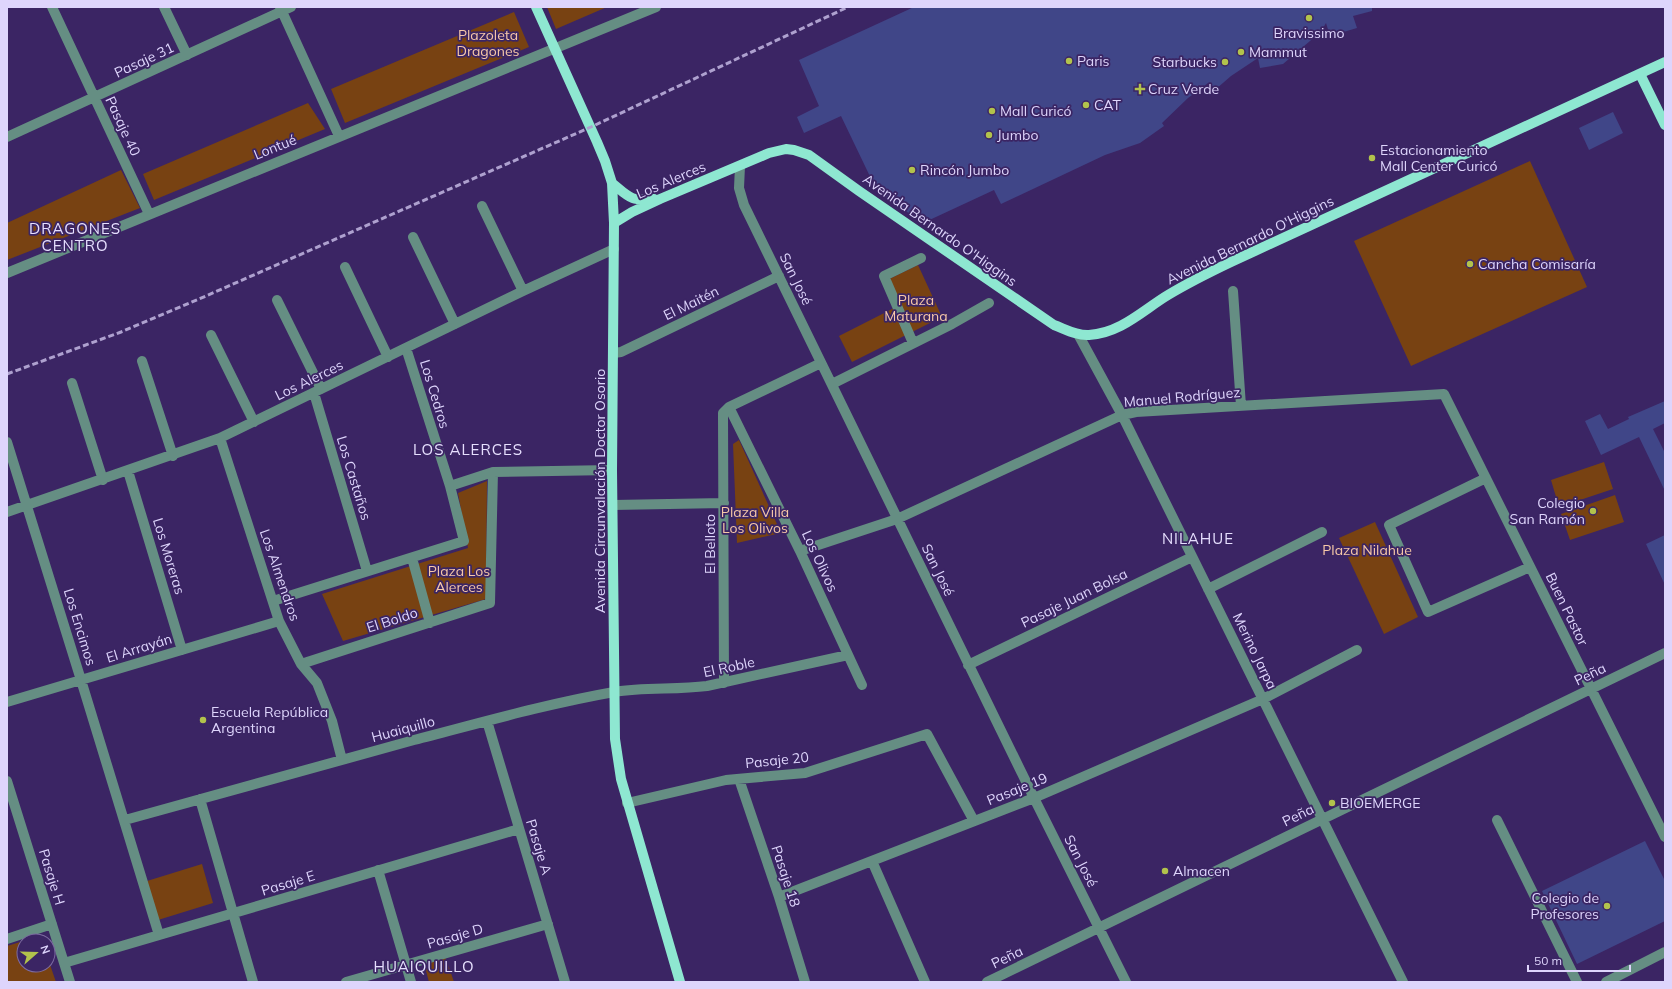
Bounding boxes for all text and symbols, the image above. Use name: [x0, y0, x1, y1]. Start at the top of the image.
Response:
marker: Bravissimo: [1304, 13, 1314, 23]
place label: Bravissimo: [1273, 24, 1345, 42]
park label: Plazoleta Dragones: [456, 26, 520, 60]
street label: Pasaje 31: [111, 38, 177, 82]
place label: Mammut: [1249, 43, 1307, 61]
marker: Mammut: [1236, 47, 1246, 57]
place label: Paris: [1077, 52, 1110, 70]
place label: Starbucks: [1152, 53, 1217, 71]
marker: Paris: [1064, 56, 1074, 66]
marker: Starbucks: [1220, 57, 1230, 67]
place label: Cruz Verde: [1148, 80, 1219, 98]
marker: Cruz Verde: [1135, 84, 1145, 94]
street label: Pasaje 40: [101, 93, 145, 159]
place label: CAT: [1094, 96, 1122, 114]
marker: CAT: [1081, 100, 1091, 110]
place label: Mall Curicó: [1000, 102, 1071, 120]
marker: Mall Curicó: [987, 106, 997, 116]
place label: Jumbo: [997, 126, 1038, 144]
street label: Lontué: [251, 130, 299, 164]
marker: Jumbo: [984, 130, 994, 140]
place label: Estacionamiento Mall Center Curicó: [1380, 141, 1498, 175]
marker: Estacionamiento Mall Center Curicó: [1367, 153, 1377, 163]
street label: Los Alerces: [634, 157, 709, 203]
place label: Rincón Jumbo: [920, 161, 1009, 179]
marker: Rincón Jumbo: [907, 165, 917, 175]
street label: Avenida Bernardo O'Higgins: [859, 170, 1021, 290]
street label: Avenida Bernardo O'Higgins: [1163, 192, 1337, 288]
district label: DRAGONES CENTRO: [29, 219, 121, 255]
street label: San José: [776, 250, 816, 308]
place label: Cancha Comisaría: [1478, 255, 1596, 273]
marker: Cancha Comisaría: [1465, 259, 1475, 269]
street label: El Maitén: [660, 282, 722, 324]
park label: Plaza Maturana: [884, 291, 948, 325]
street label: Los Alerces: [272, 356, 346, 404]
street label: Los Cedros: [416, 357, 454, 431]
street label: Avenida Circunvalación Doctor Osorio: [591, 369, 609, 613]
street label: Manuel Rodríguez: [1123, 383, 1241, 411]
street label: Los Castaños: [333, 434, 375, 522]
district label: LOS ALERCES: [413, 440, 523, 459]
place label: Colegio San Ramón: [1509, 494, 1585, 528]
park label: Plaza Villa Los Olivos: [721, 503, 789, 537]
marker: Colegio San Ramón: [1588, 506, 1598, 516]
street label: El Belloto: [701, 514, 719, 574]
street label: Los Moreras: [149, 516, 189, 597]
street label: Los Almendros: [256, 527, 304, 623]
street label: Los Olivos: [798, 527, 842, 595]
district label: NILAHUE: [1162, 529, 1234, 548]
street label: San José: [918, 541, 958, 599]
park label: Plaza Nilahue: [1322, 541, 1412, 559]
park label: Plaza Los Alerces: [428, 562, 490, 596]
street label: Pasaje Juan Bolsa: [1018, 564, 1130, 632]
street label: Buen Pastor: [1542, 570, 1593, 649]
street label: Los Encimos: [60, 586, 100, 668]
street label: El Boldo: [364, 603, 420, 637]
street label: Merino Jarpa: [1229, 610, 1281, 692]
street label: El Arrayán: [104, 629, 174, 667]
street label: El Roble: [702, 653, 756, 681]
street label: Peña: [1571, 659, 1609, 689]
place label: Escuela República Argentina: [211, 703, 328, 737]
street label: Huaiquillo: [369, 712, 437, 746]
marker: Escuela República Argentina: [198, 715, 208, 725]
street label: Pasaje 20: [744, 748, 810, 772]
street label: Pasaje 19: [984, 769, 1050, 809]
place label: BIOEMERGE: [1340, 794, 1421, 812]
marker: BIOEMERGE: [1327, 798, 1337, 808]
street label: Peña: [1279, 800, 1317, 830]
street label: Pasaje A: [522, 817, 556, 878]
street label: San José: [1060, 832, 1102, 890]
street label: Pasaje 18: [768, 843, 804, 909]
street label: Pasaje H: [35, 847, 69, 907]
place label: Almacen: [1173, 862, 1230, 880]
street label: Pasaje E: [259, 866, 317, 900]
marker: Almacen: [1160, 866, 1170, 876]
place label: Colegio de Profesores: [1530, 889, 1599, 923]
marker: Colegio de Profesores: [1602, 901, 1612, 911]
street label: Pasaje D: [425, 919, 485, 953]
north arrow: [16, 933, 56, 973]
street label: Peña: [988, 942, 1026, 972]
text: N: [37, 943, 53, 956]
scale bar: [1528, 947, 1630, 973]
text: 50 m: [1534, 953, 1562, 968]
district label: HUAIQUILLO: [373, 957, 475, 976]

